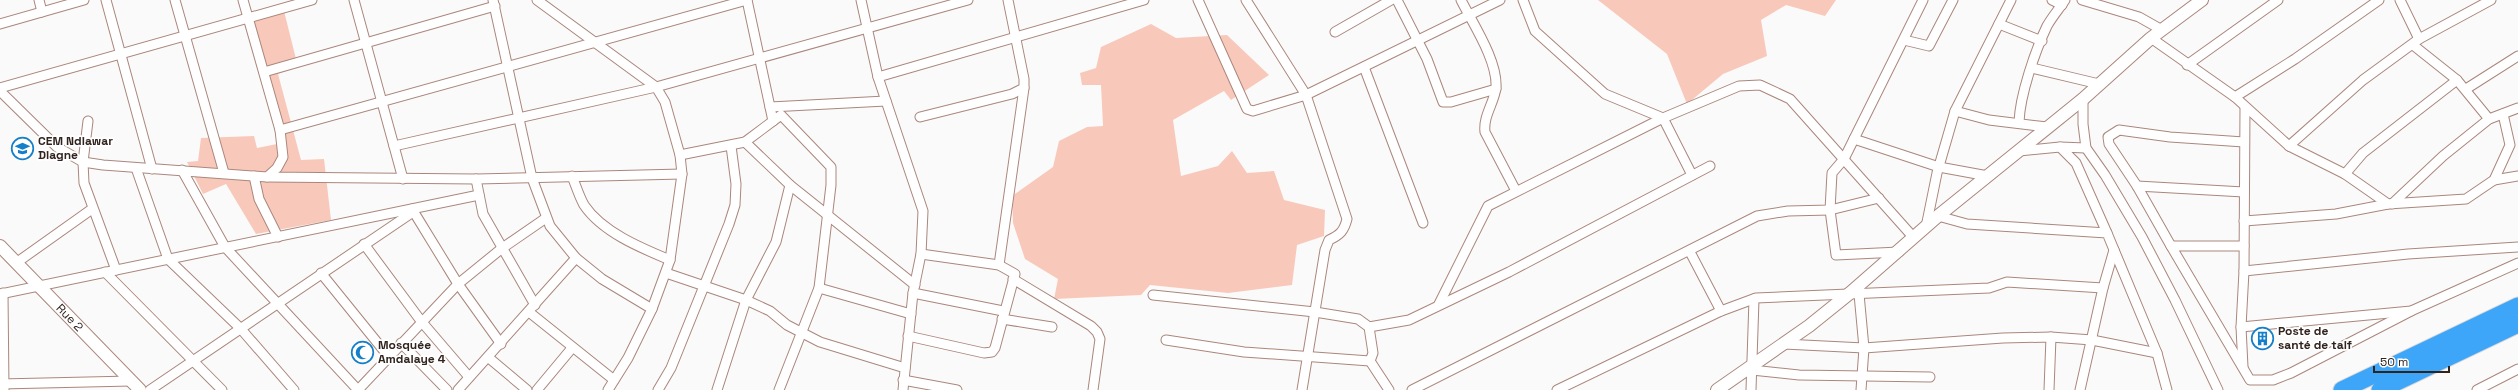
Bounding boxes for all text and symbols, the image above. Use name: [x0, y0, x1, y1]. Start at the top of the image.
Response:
place label: CEM Ndiawar Diagne: [38, 133, 113, 163]
school or university icon: CEM Ndiawar Diagne: [9, 135, 35, 161]
street label: Rue 2: [53, 301, 87, 335]
place label: Poste de santé de taif: [2278, 323, 2352, 353]
building icon: Poste de santé de taif: [2249, 325, 2275, 351]
place label: Mosquée Amdalaye 4: [378, 337, 446, 367]
mosque icon: Mosquée Amdalaye 4: [349, 339, 375, 365]
scale bar: [2374, 348, 2449, 374]
text: 50 m: [2380, 354, 2408, 370]

